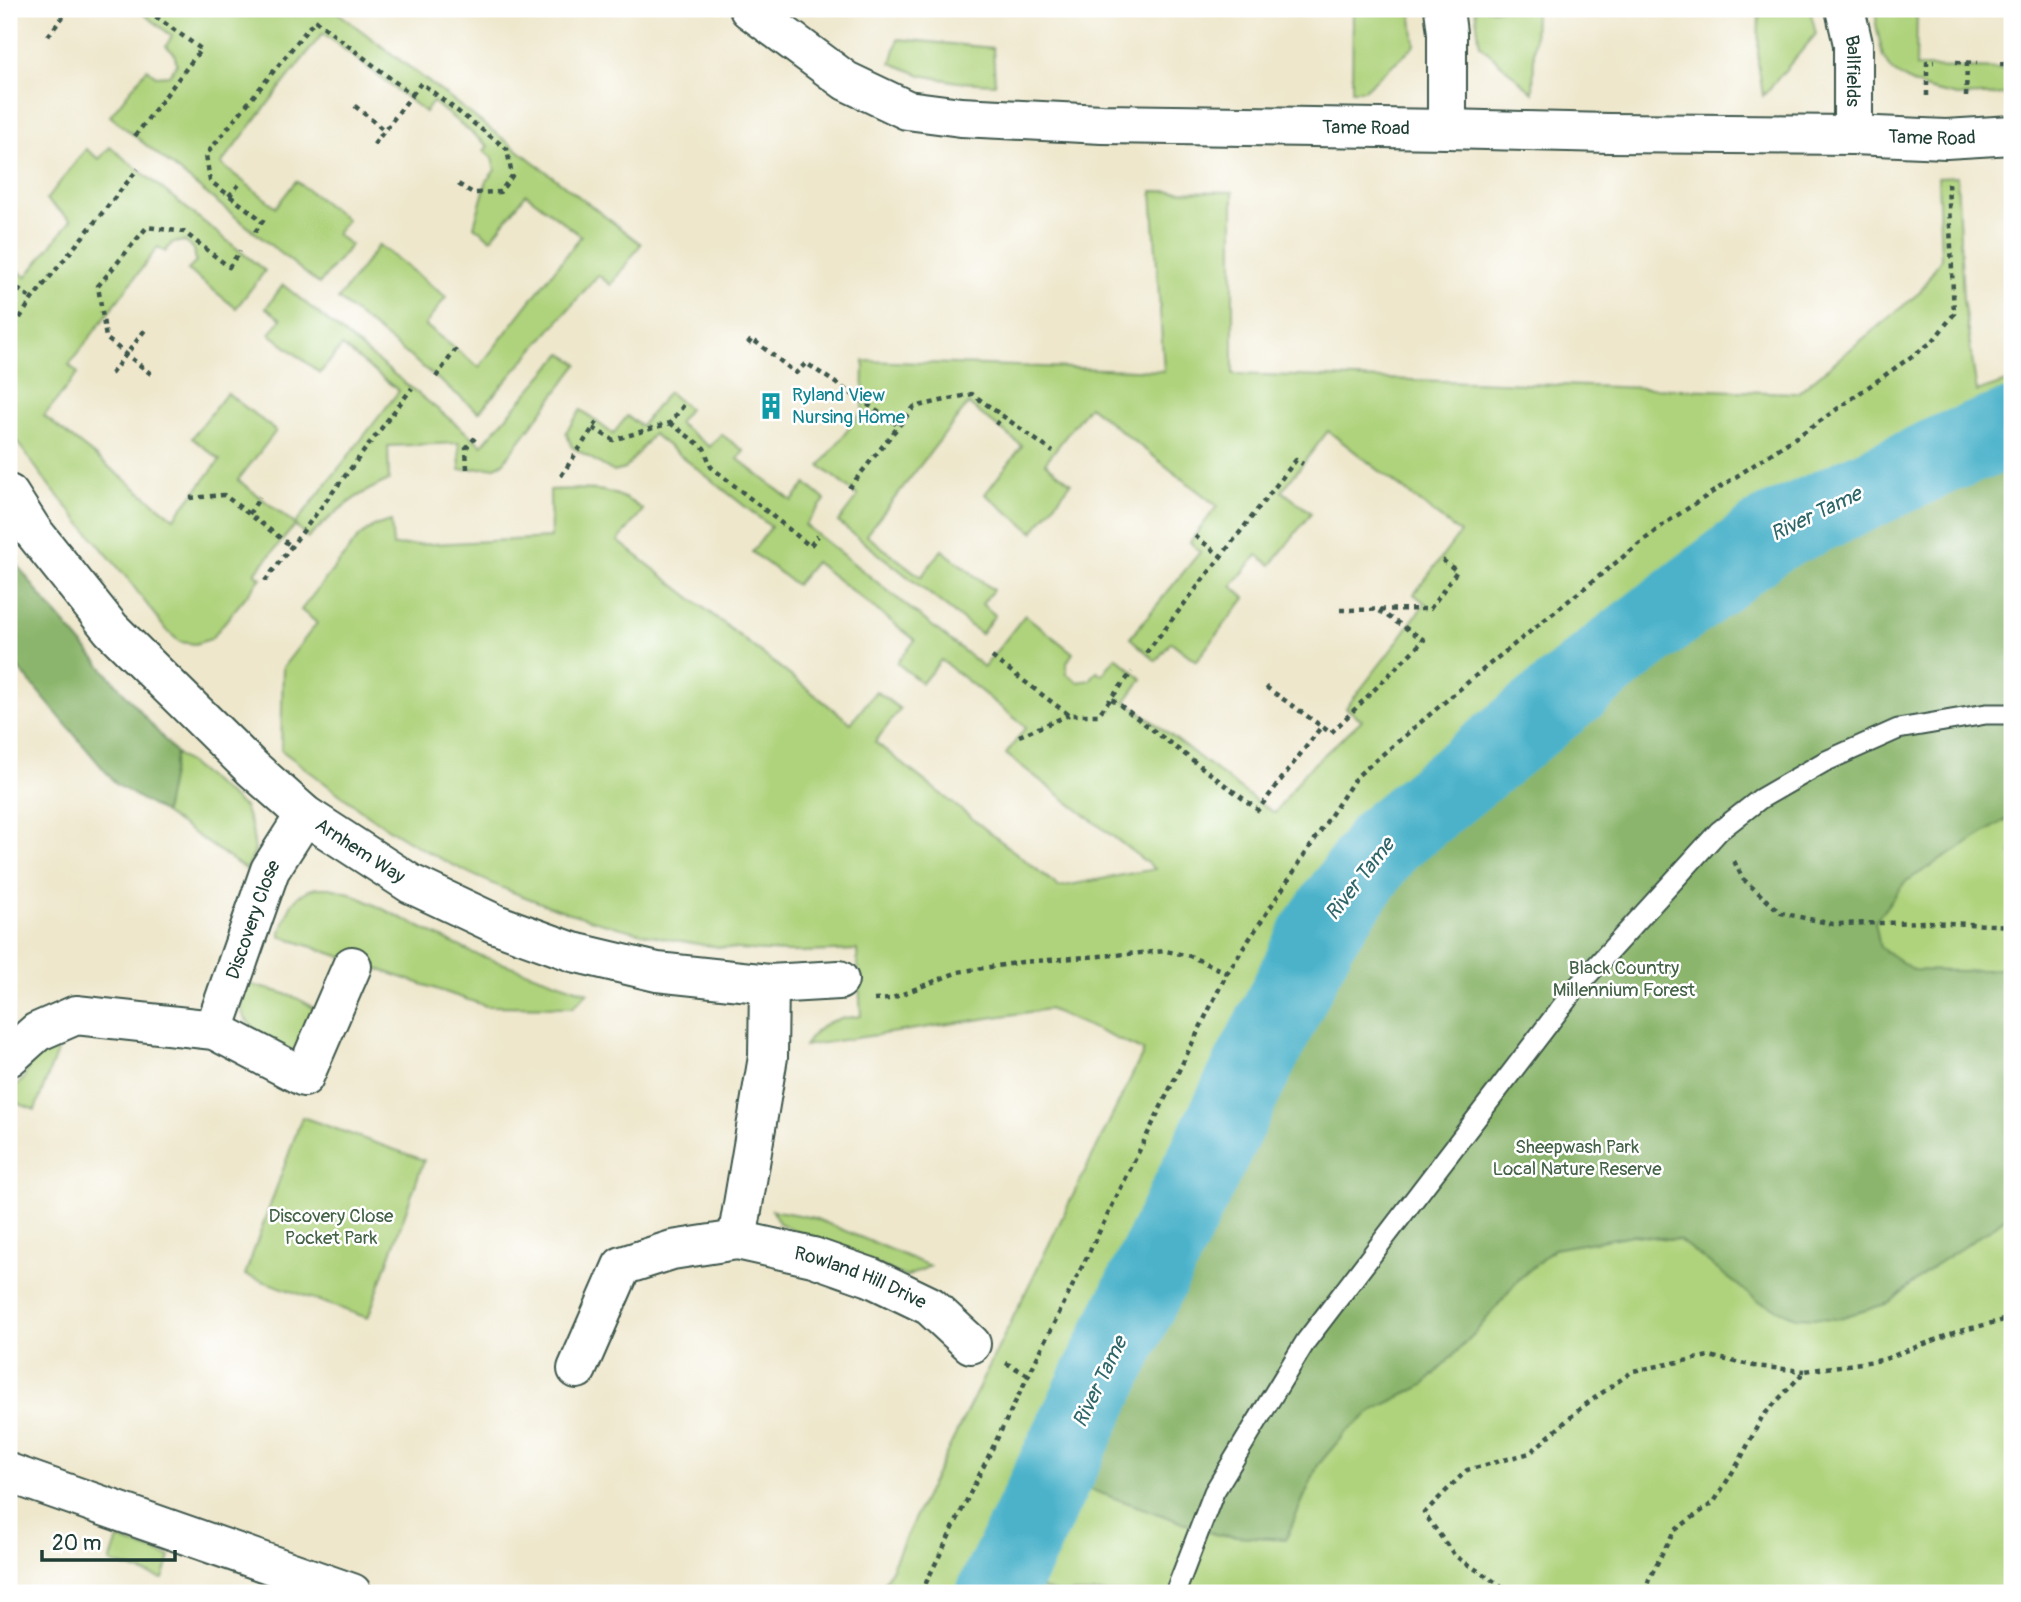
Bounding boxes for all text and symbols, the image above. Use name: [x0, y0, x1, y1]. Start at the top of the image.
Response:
street label: Ballfields: [1839, 33, 1865, 107]
street label: Tame Road: [1322, 115, 1410, 140]
street label: Tame Road: [1887, 125, 1977, 151]
place label: Ryland View Nursing Home: [792, 383, 906, 429]
building icon: Ryland View Nursing Home: [756, 391, 786, 421]
water label: River Tame: [1766, 479, 1868, 548]
street label: Arnhem Way: [311, 813, 410, 889]
water label: River Tame: [1319, 830, 1402, 926]
street label: Discovery Close: [221, 855, 286, 983]
park label: Black Country Millennium Forest: [1553, 956, 1696, 1002]
park label: Sheepwash Park Local Nature Reserve: [1492, 1135, 1662, 1181]
park label: Discovery Close Pocket Park: [269, 1204, 394, 1250]
street label: Rowland Hill Drive: [792, 1241, 931, 1315]
water label: River Tame: [1066, 1330, 1135, 1432]
scale bar: [42, 1518, 175, 1562]
text: 20 m: [52, 1530, 101, 1557]

